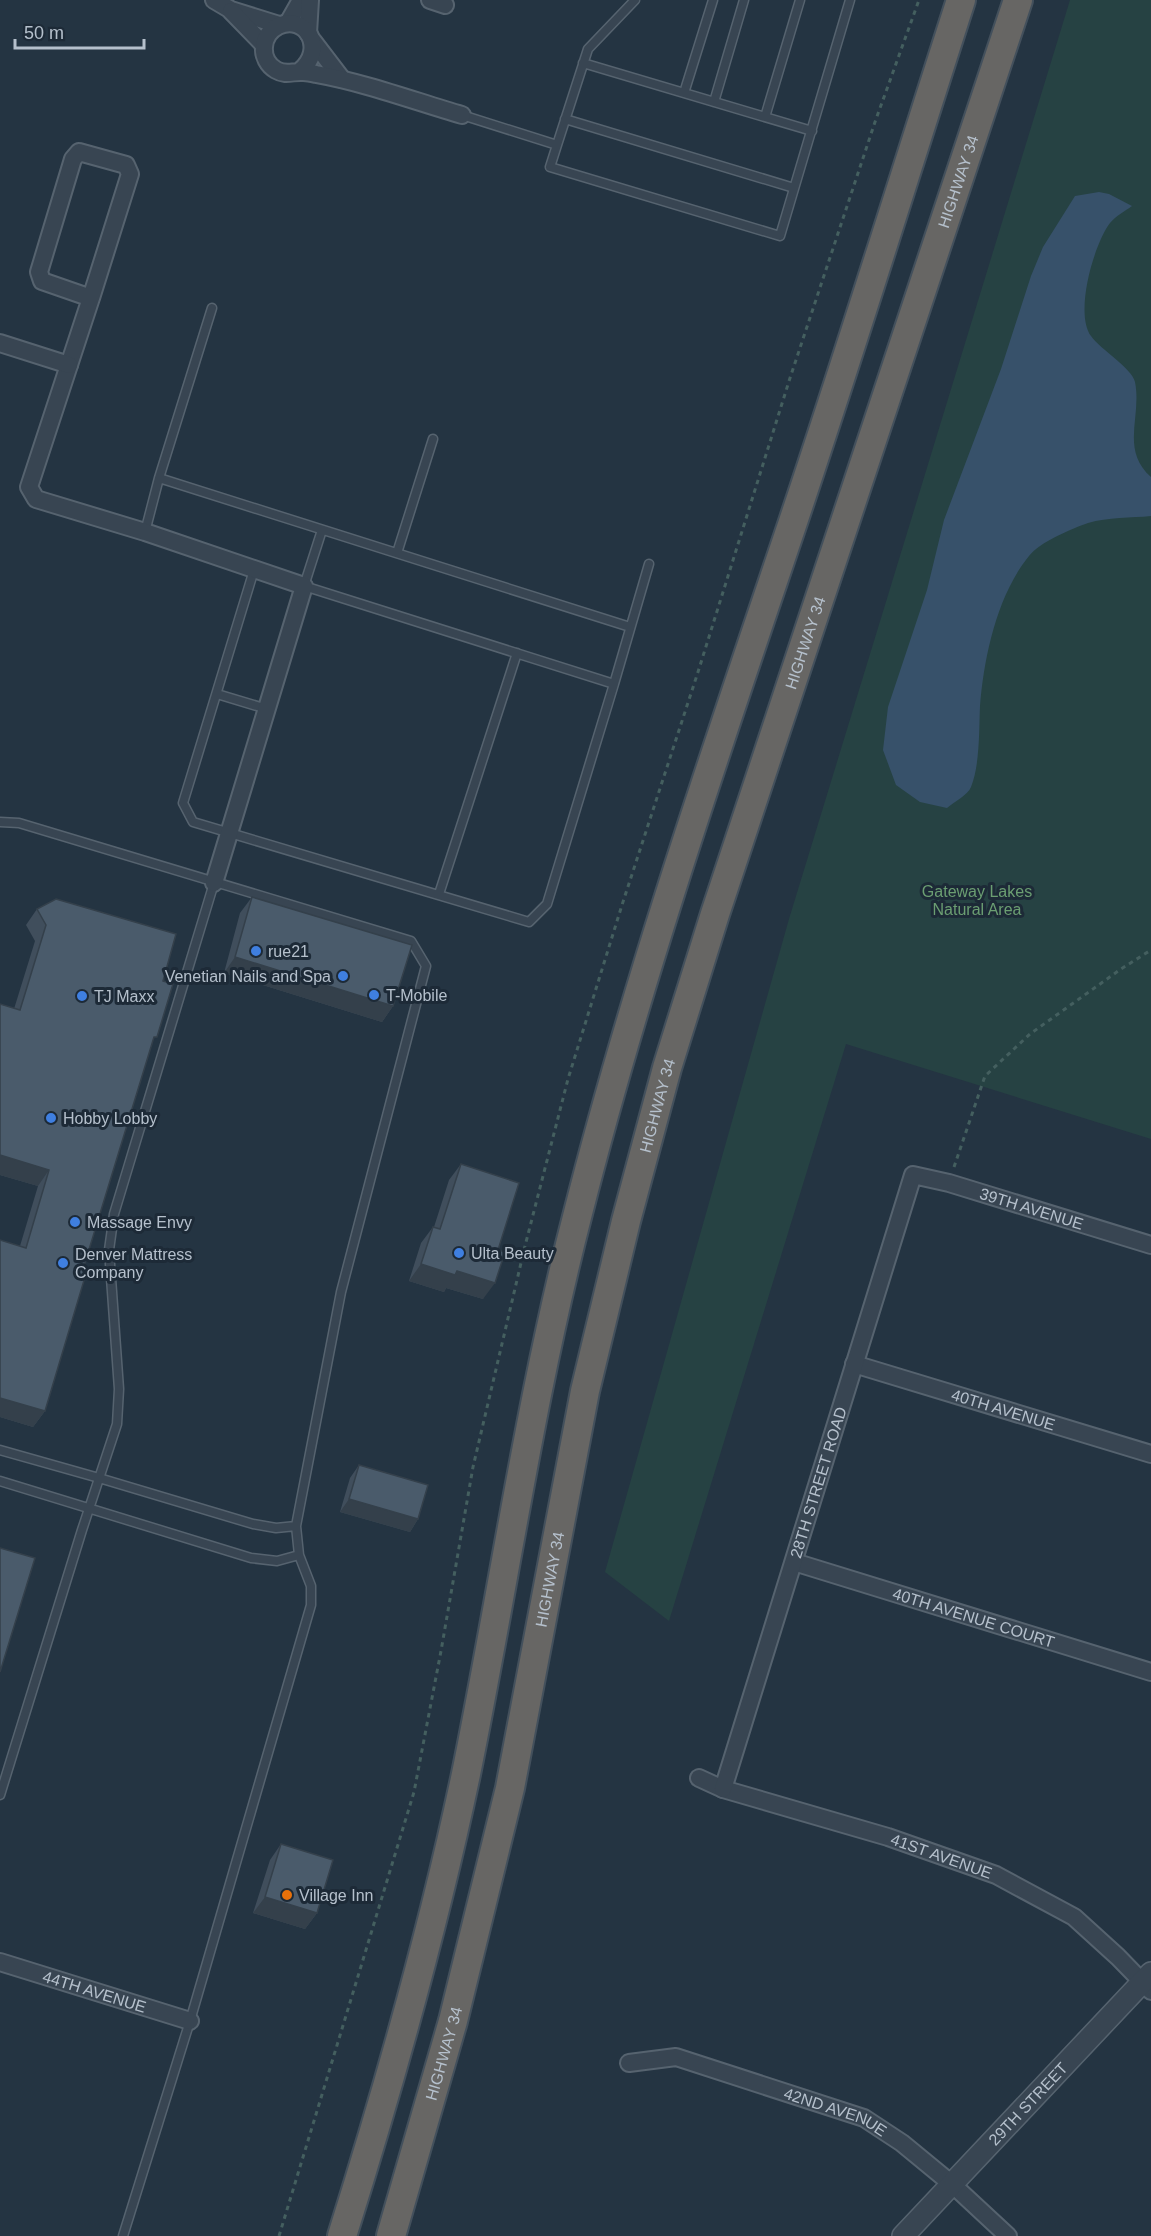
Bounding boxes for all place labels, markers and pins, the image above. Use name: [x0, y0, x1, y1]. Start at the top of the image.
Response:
place label: rue21: [268, 943, 309, 960]
marker: rue21: [249, 944, 263, 958]
place label: Venetian Nails and Spa: [165, 968, 331, 985]
marker: Venetian Nails and Spa: [336, 969, 350, 983]
place label: T-Mobile: [386, 987, 447, 1004]
place label: TJ Maxx: [94, 988, 154, 1005]
marker: T-Mobile: [367, 988, 381, 1002]
marker: TJ Maxx: [75, 989, 89, 1003]
place label: Hobby Lobby: [63, 1110, 157, 1127]
marker: Hobby Lobby: [44, 1111, 58, 1125]
place label: Massage Envy: [87, 1214, 192, 1231]
marker: Massage Envy: [68, 1215, 82, 1229]
place label: Ulta Beauty: [471, 1245, 554, 1262]
place label: Denver Mattress Company: [75, 1246, 192, 1281]
marker: Ulta Beauty: [452, 1246, 466, 1260]
marker: Denver Mattress Company: [56, 1256, 70, 1270]
place label: Village Inn: [299, 1887, 373, 1904]
marker: Village Inn: [280, 1888, 294, 1902]

